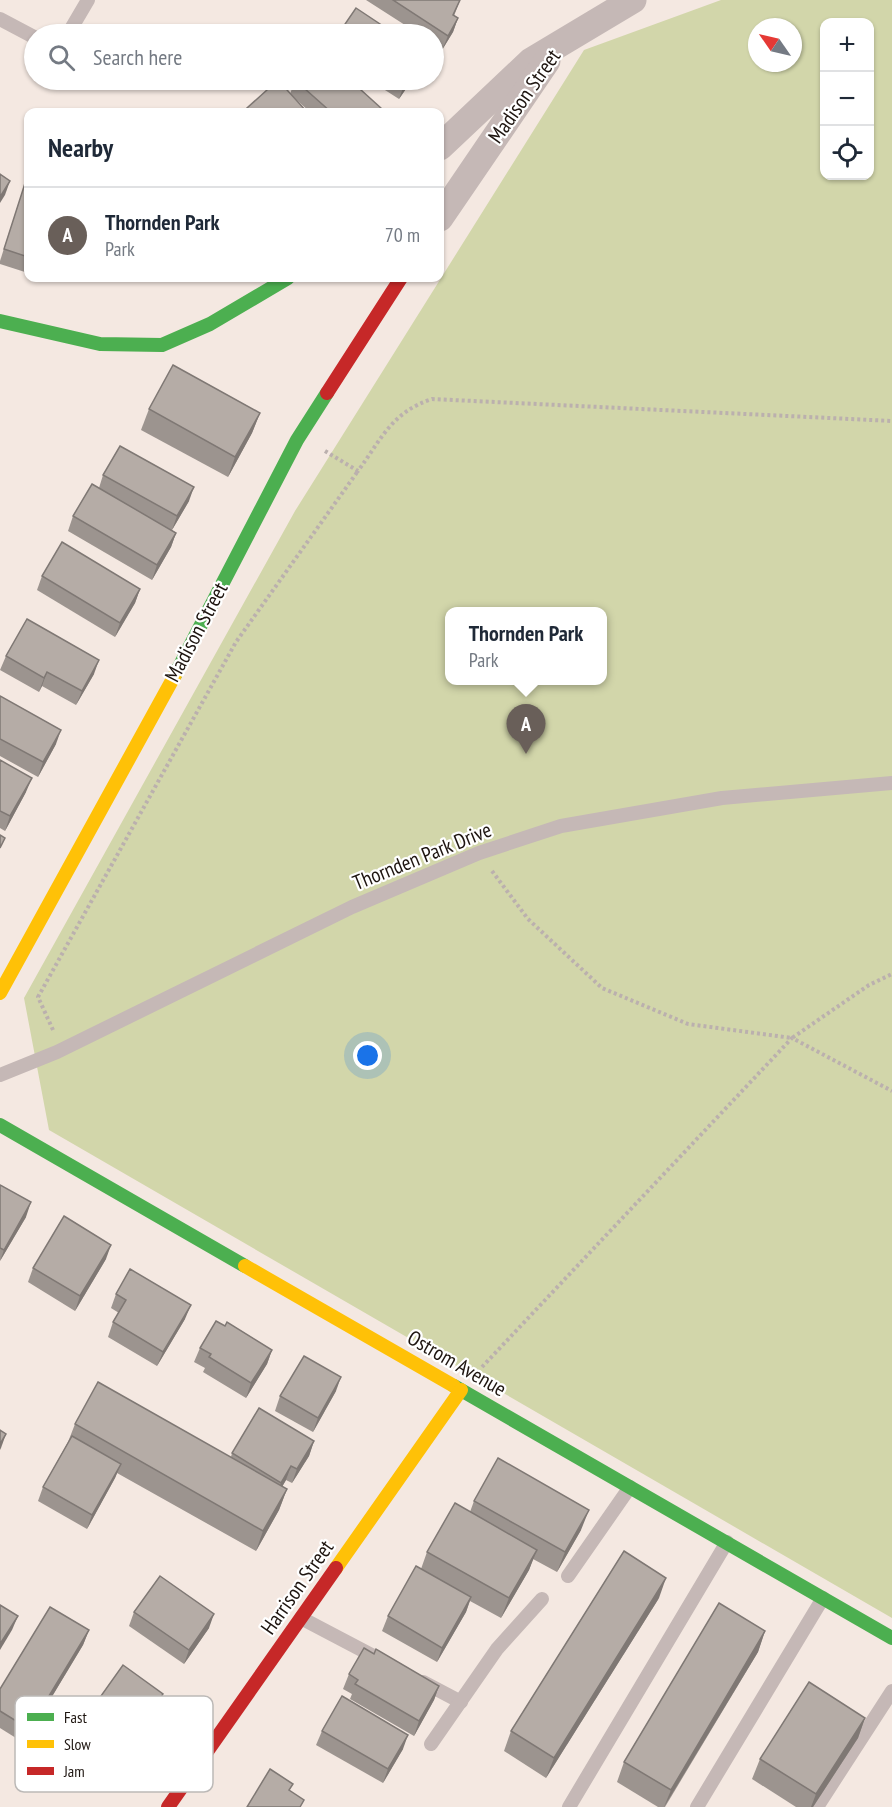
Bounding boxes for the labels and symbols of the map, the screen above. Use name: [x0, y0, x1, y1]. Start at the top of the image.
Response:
north arrow: [748, 18, 802, 72]
street label: Madison Street: [482, 44, 566, 148]
street label: Madison Street: [159, 577, 234, 686]
pin: A: [506, 704, 546, 754]
street label: Thornden Park Drive: [349, 816, 495, 896]
your location: [353, 1041, 382, 1070]
street label: Ostrom Avenue: [403, 1324, 511, 1402]
street label: Harrison Street: [255, 1534, 339, 1639]
legend: [15, 1696, 213, 1792]
text: Fast: [64, 1707, 87, 1727]
text: Slow: [64, 1734, 91, 1754]
text: Jam: [63, 1761, 85, 1781]

